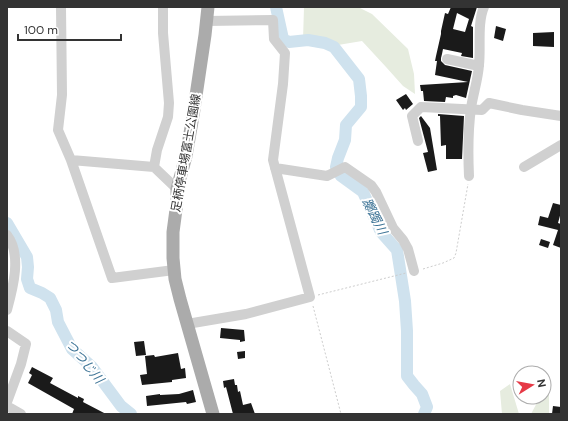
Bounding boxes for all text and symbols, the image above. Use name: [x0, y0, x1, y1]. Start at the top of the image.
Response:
scale bar: [18, 16, 121, 42]
text: 100 m: [24, 22, 58, 38]
street label: 足柄停車場富士公園線: [168, 93, 204, 213]
water label: 躑躅川: [358, 195, 392, 239]
water label: つつじ川: [62, 336, 109, 388]
north arrow: [512, 365, 552, 405]
text: N: [534, 378, 549, 388]

